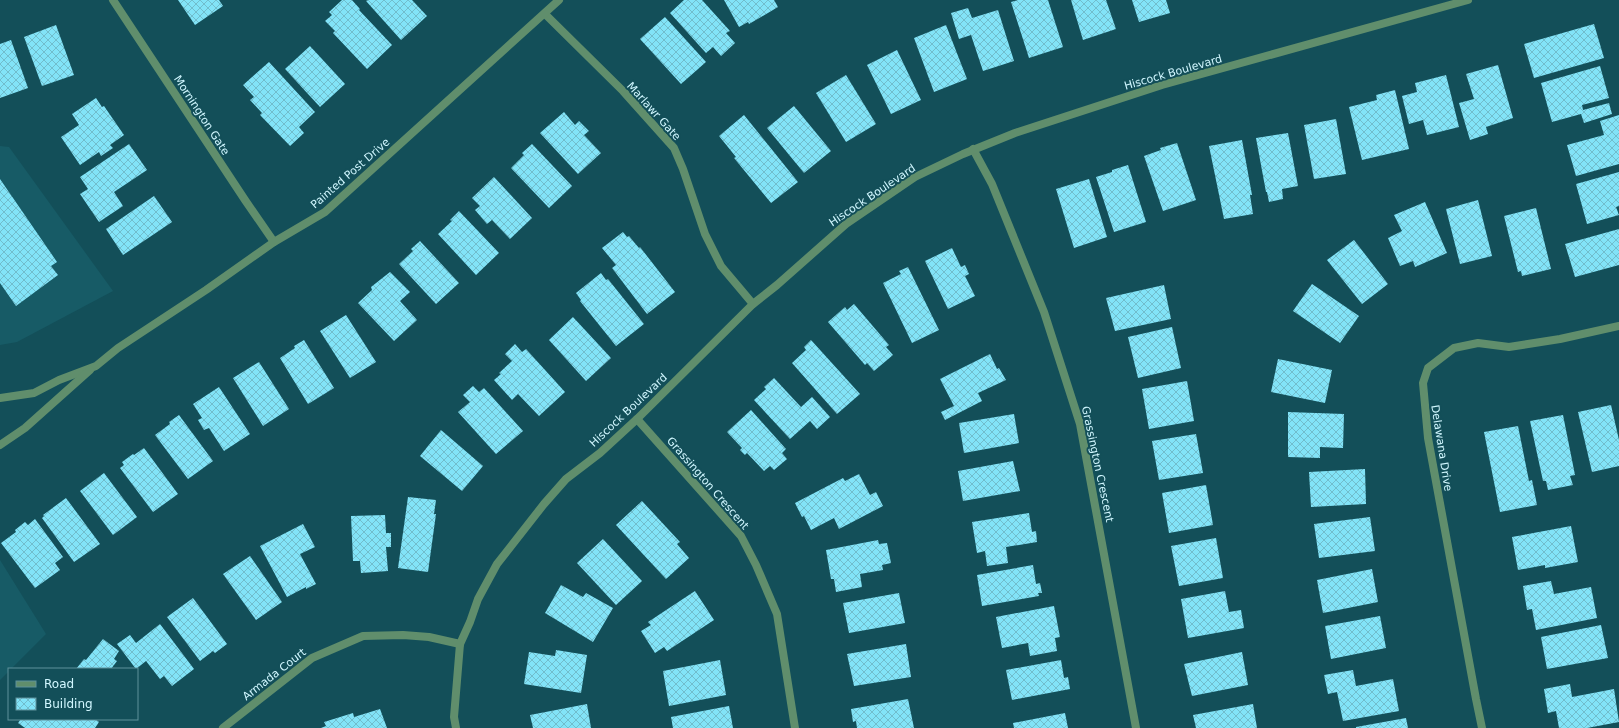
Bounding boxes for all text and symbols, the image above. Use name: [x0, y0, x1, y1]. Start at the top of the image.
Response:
street label: Hiscock Boulevard: [1123, 52, 1224, 93]
street label: Mornington Gate: [171, 73, 232, 158]
street label: Marlawr Gate: [624, 80, 683, 143]
street label: Painted Post Drive: [308, 135, 393, 211]
street label: Hiscock Boulevard: [827, 162, 918, 229]
street label: Hiscock Boulevard: [587, 371, 670, 450]
street label: Delawana Drive: [1428, 404, 1455, 492]
street label: Grassington Crescent: [1079, 405, 1116, 524]
street label: Grassington Crescent: [664, 434, 752, 533]
street label: Armada Court: [240, 645, 309, 703]
legend: [8, 668, 138, 720]
text: Road: [44, 677, 74, 691]
text: Building: [44, 697, 93, 711]

